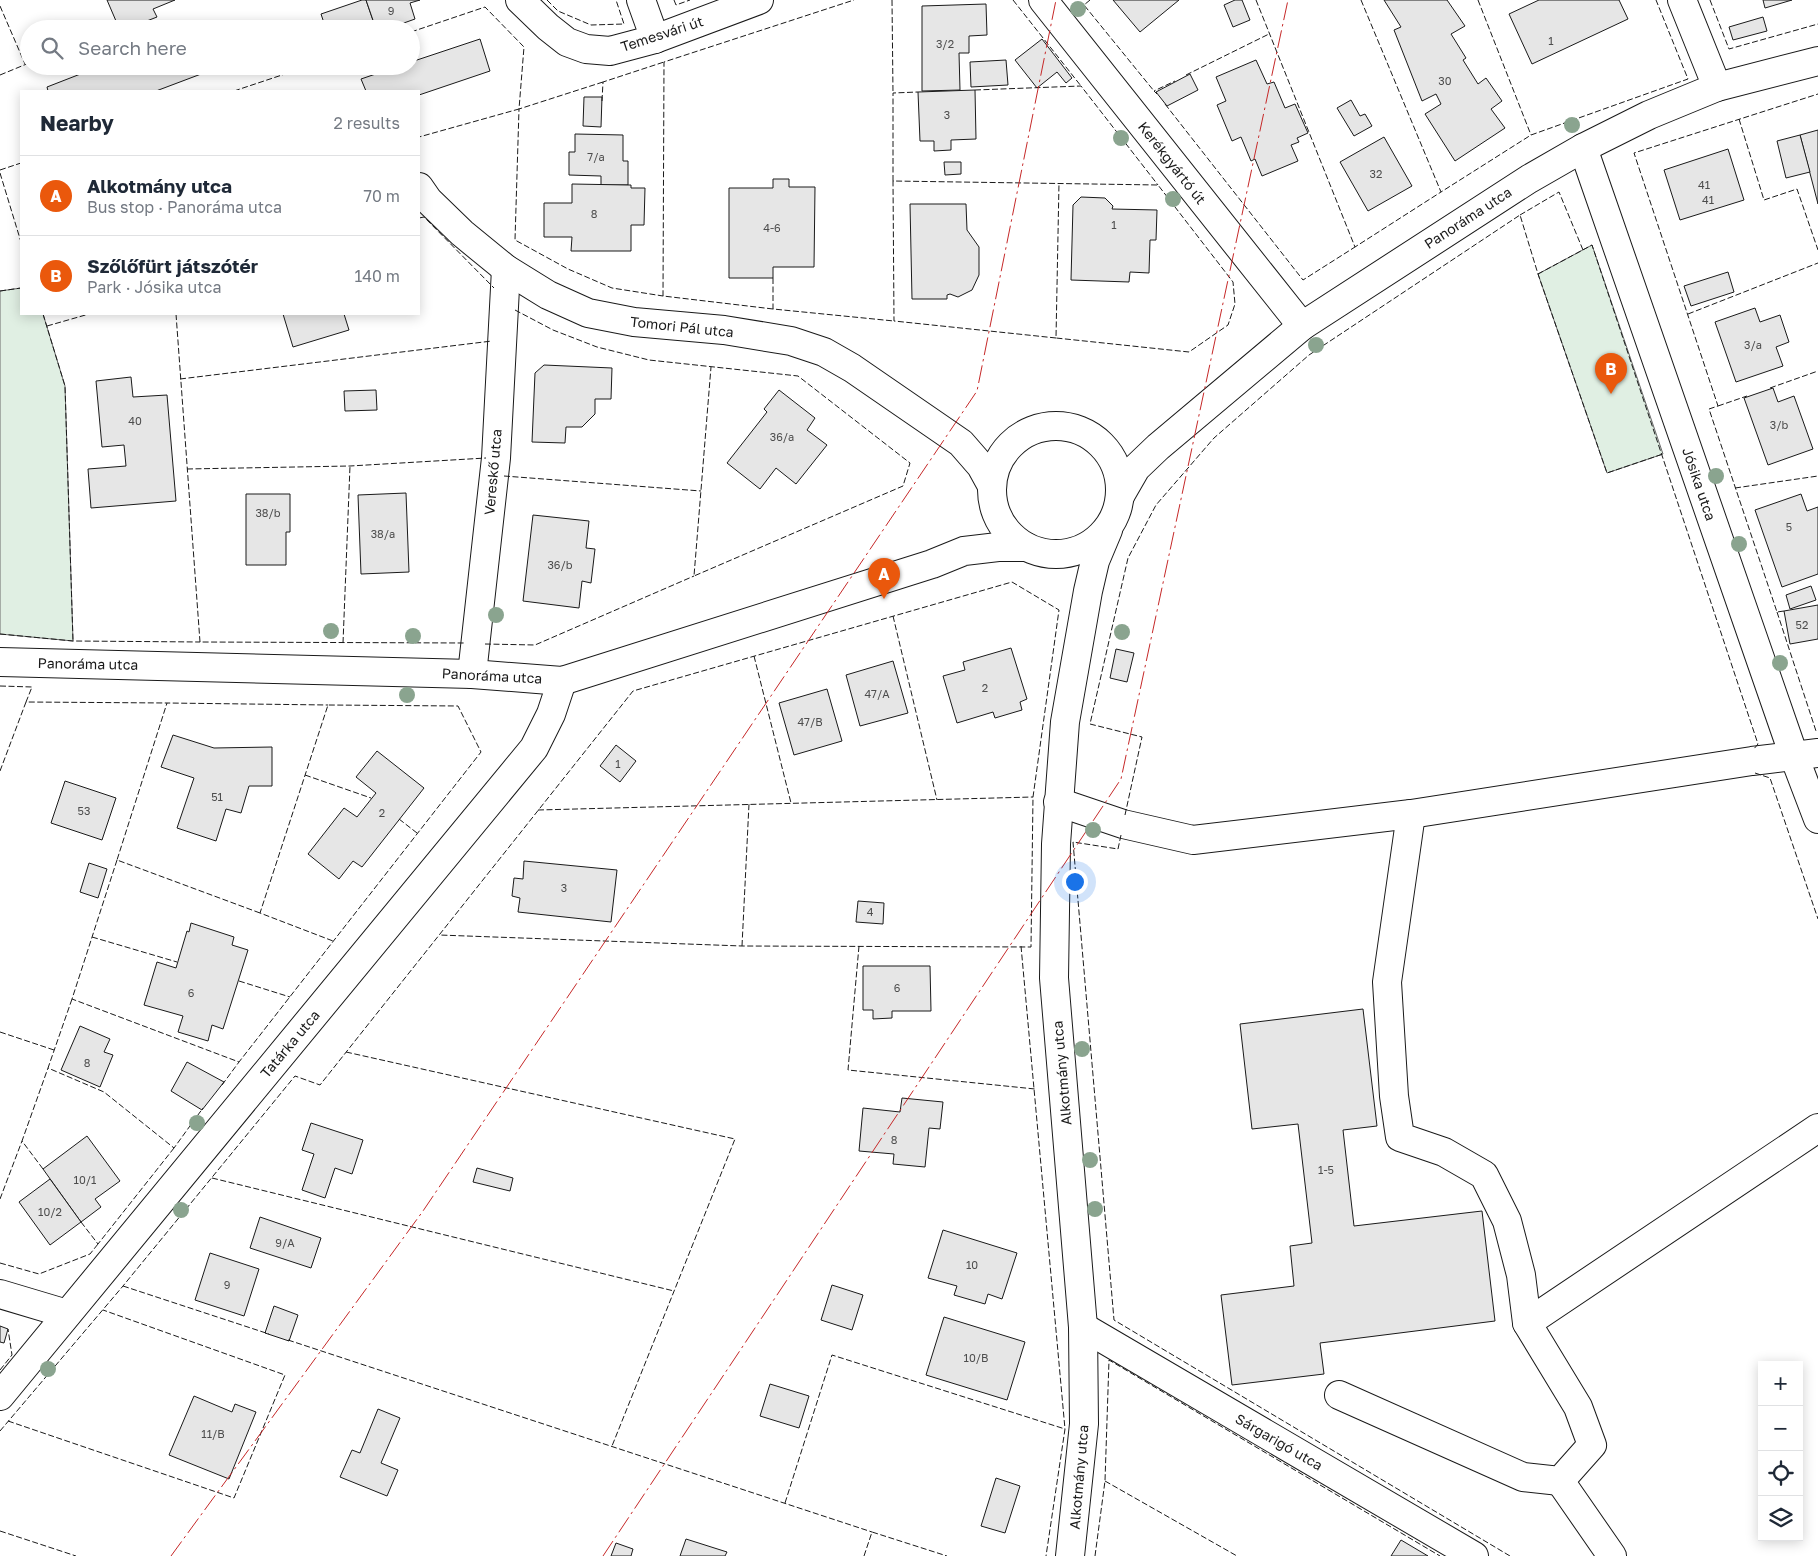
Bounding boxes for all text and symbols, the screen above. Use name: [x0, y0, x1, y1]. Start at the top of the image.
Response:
house number: 9: [388, 4, 394, 17]
street label: Temesvári út: [619, 12, 705, 55]
search box: [20, 20, 420, 75]
icon: search: [38, 34, 66, 62]
house number: 1: [1548, 34, 1554, 47]
text: Search here: [78, 36, 187, 59]
house number: 3/2: [936, 37, 954, 50]
house number: 30: [1438, 74, 1452, 87]
house number: 3: [944, 108, 950, 121]
text: Nearby: [40, 110, 114, 136]
text: 2 results: [334, 113, 400, 133]
street label: Kerékgyártó út: [1135, 118, 1210, 207]
house number: 7/a: [587, 150, 605, 163]
house number: 32: [1370, 167, 1382, 180]
text: Alkotmány utca: [87, 174, 232, 197]
house number: 41: [1698, 178, 1710, 191]
street label: Panoráma utca: [1421, 183, 1515, 252]
text: A: [50, 186, 62, 206]
text: 70 m: [363, 186, 400, 206]
house number: 41: [1702, 193, 1714, 206]
text: Bus stop · Panoráma utca: [87, 197, 282, 217]
house number: 8: [591, 207, 598, 220]
house number: 1: [1111, 218, 1117, 231]
house number: 4-6: [763, 221, 781, 234]
text: Szőlőfürt játszótér: [87, 254, 258, 277]
text: B: [50, 266, 62, 286]
text: 140 m: [354, 266, 400, 286]
text: Park · Jósika utca: [87, 277, 221, 297]
street label: Tomori Pál utca: [630, 313, 735, 340]
house number: 3/a: [1744, 338, 1762, 351]
pin: B: [1595, 353, 1627, 394]
house number: 40: [128, 414, 142, 427]
house number: 3/b: [1770, 418, 1788, 431]
street label: Vereskő utca: [480, 428, 505, 516]
house number: 36/a: [770, 430, 794, 443]
street label: Jósika utca: [1679, 445, 1720, 523]
house number: 38/b: [255, 506, 281, 519]
house number: 5: [1786, 520, 1792, 533]
house number: 38/a: [371, 527, 395, 540]
house number: 36/b: [547, 558, 573, 571]
pin: A: [868, 558, 900, 599]
house number: 52: [1796, 618, 1808, 631]
street label: Panoráma utca: [38, 654, 138, 673]
street label: Panoráma utca: [441, 664, 543, 687]
house number: 2: [982, 681, 988, 694]
house number: 47/A: [864, 687, 890, 700]
house number: 47/B: [797, 715, 823, 728]
house number: 1: [615, 757, 621, 770]
house number: 51: [211, 790, 223, 803]
house number: 53: [78, 804, 90, 817]
house number: 2: [379, 806, 385, 819]
your location: [1062, 869, 1088, 895]
house number: 3: [561, 881, 567, 894]
house number: 4: [867, 905, 874, 918]
house number: 6: [894, 981, 901, 994]
house number: 6: [188, 986, 195, 999]
street label: Tatárka utca: [256, 1006, 323, 1081]
street label: Alkotmány utca: [1048, 1020, 1075, 1126]
house number: 8: [84, 1056, 91, 1069]
house number: 8: [891, 1133, 898, 1146]
house number: 1-5: [1318, 1163, 1334, 1176]
house number: 10/1: [74, 1173, 96, 1186]
house number: 10/2: [38, 1205, 62, 1218]
house number: 9/A: [275, 1236, 295, 1249]
house number: 10: [966, 1258, 978, 1271]
house number: 9: [224, 1278, 230, 1291]
house number: 10/B: [964, 1351, 988, 1364]
map controls: [1758, 1361, 1803, 1541]
button: +: [1758, 1361, 1803, 1406]
button: −: [1758, 1406, 1803, 1451]
street label: Sárgarigó utca: [1233, 1410, 1326, 1473]
street label: Alkotmány utca: [1065, 1424, 1092, 1530]
house number: 11/B: [201, 1427, 225, 1440]
button: locate: [1758, 1451, 1803, 1496]
button: layers: [1758, 1496, 1803, 1541]

